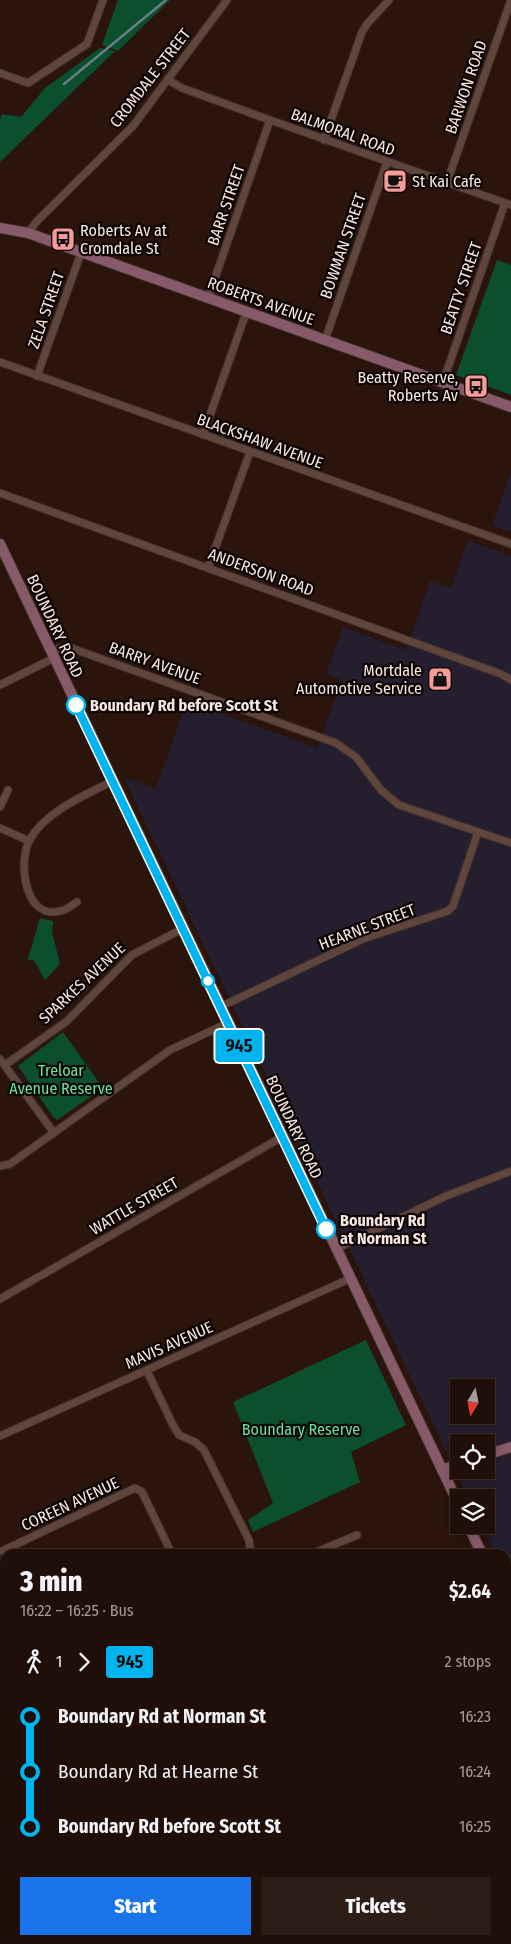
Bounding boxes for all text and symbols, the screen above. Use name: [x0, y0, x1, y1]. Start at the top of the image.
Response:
street label: CROMDALE STREET: [106, 24, 195, 131]
street label: BARWON ROAD: [441, 38, 491, 136]
street label: BALMORAL ROAD: [288, 104, 398, 160]
street label: BARR STREET: [203, 161, 249, 248]
cafe icon: St Kai Cafe: [382, 168, 408, 194]
place label: St Kai Cafe: [412, 172, 481, 191]
street label: BOWMAN STREET: [316, 190, 370, 301]
place label: Roberts Av at Cromdale St: [80, 221, 168, 258]
bus stop icon: Roberts Av at Cromdale St: [50, 226, 76, 252]
street label: BEATTY STREET: [436, 239, 486, 337]
street label: ZELA STREET: [24, 268, 68, 351]
street label: ROBERTS AVENUE: [205, 273, 317, 329]
place label: Beatty Reserve, Roberts Av: [357, 368, 458, 405]
bus stop icon: Beatty Reserve, Roberts Av: [463, 373, 489, 399]
street label: BLACKSHAW AVENUE: [194, 409, 326, 473]
street label: ANDERSON ROAD: [206, 544, 316, 600]
street label: BOUNDARY ROAD: [23, 571, 87, 681]
street label: BARRY AVENUE: [106, 638, 204, 688]
place label: Mortdale Automotive Service: [296, 661, 422, 698]
shop icon: Mortdale Automotive Service: [427, 666, 453, 692]
marker: Boundary Rd before Scott St: [66, 695, 86, 715]
place label: Boundary Rd before Scott St: [90, 696, 278, 715]
street label: HEARNE STREET: [316, 900, 418, 954]
street label: SPARKES AVENUE: [35, 938, 129, 1028]
unlabelled marker: [201, 974, 215, 988]
line badge: 945: [210, 1030, 268, 1062]
text: 945: [225, 1035, 253, 1057]
park label: Treloar Avenue Reserve: [9, 1061, 113, 1098]
street label: BOUNDARY ROAD: [262, 1072, 326, 1182]
street label: WATTLE STREET: [86, 1173, 182, 1239]
place label: Boundary Rd at Norman St: [340, 1211, 427, 1248]
marker: Boundary Rd at Norman St: [316, 1219, 336, 1239]
street label: MAVIS AVENUE: [122, 1317, 216, 1373]
north arrow: [450, 1379, 495, 1424]
map controls: [450, 1379, 495, 1534]
park label: Boundary Reserve: [242, 1420, 360, 1439]
button: locate: [450, 1434, 495, 1479]
street label: COREEN AVENUE: [18, 1473, 122, 1535]
button: layers: [450, 1489, 495, 1534]
text: 3 min: [20, 1565, 82, 1598]
text: $2.64: [449, 1580, 491, 1603]
text: 16:22 – 16:25 · Bus: [20, 1601, 134, 1620]
icon: walk: [20, 1648, 48, 1676]
icon: forward: [70, 1648, 98, 1676]
text: 945: [116, 1651, 143, 1673]
text: 1: [56, 1652, 62, 1671]
text: 2 stops: [445, 1652, 491, 1671]
text: Boundary Rd at Norman St: [58, 1705, 266, 1728]
text: 16:23: [459, 1707, 491, 1726]
text: Boundary Rd at Hearne St: [58, 1760, 258, 1783]
text: 16:24: [459, 1762, 491, 1781]
text: Boundary Rd before Scott St: [58, 1815, 281, 1838]
text: 16:25: [459, 1817, 491, 1836]
button: Start: [20, 1877, 251, 1935]
button: Tickets: [261, 1877, 491, 1935]

